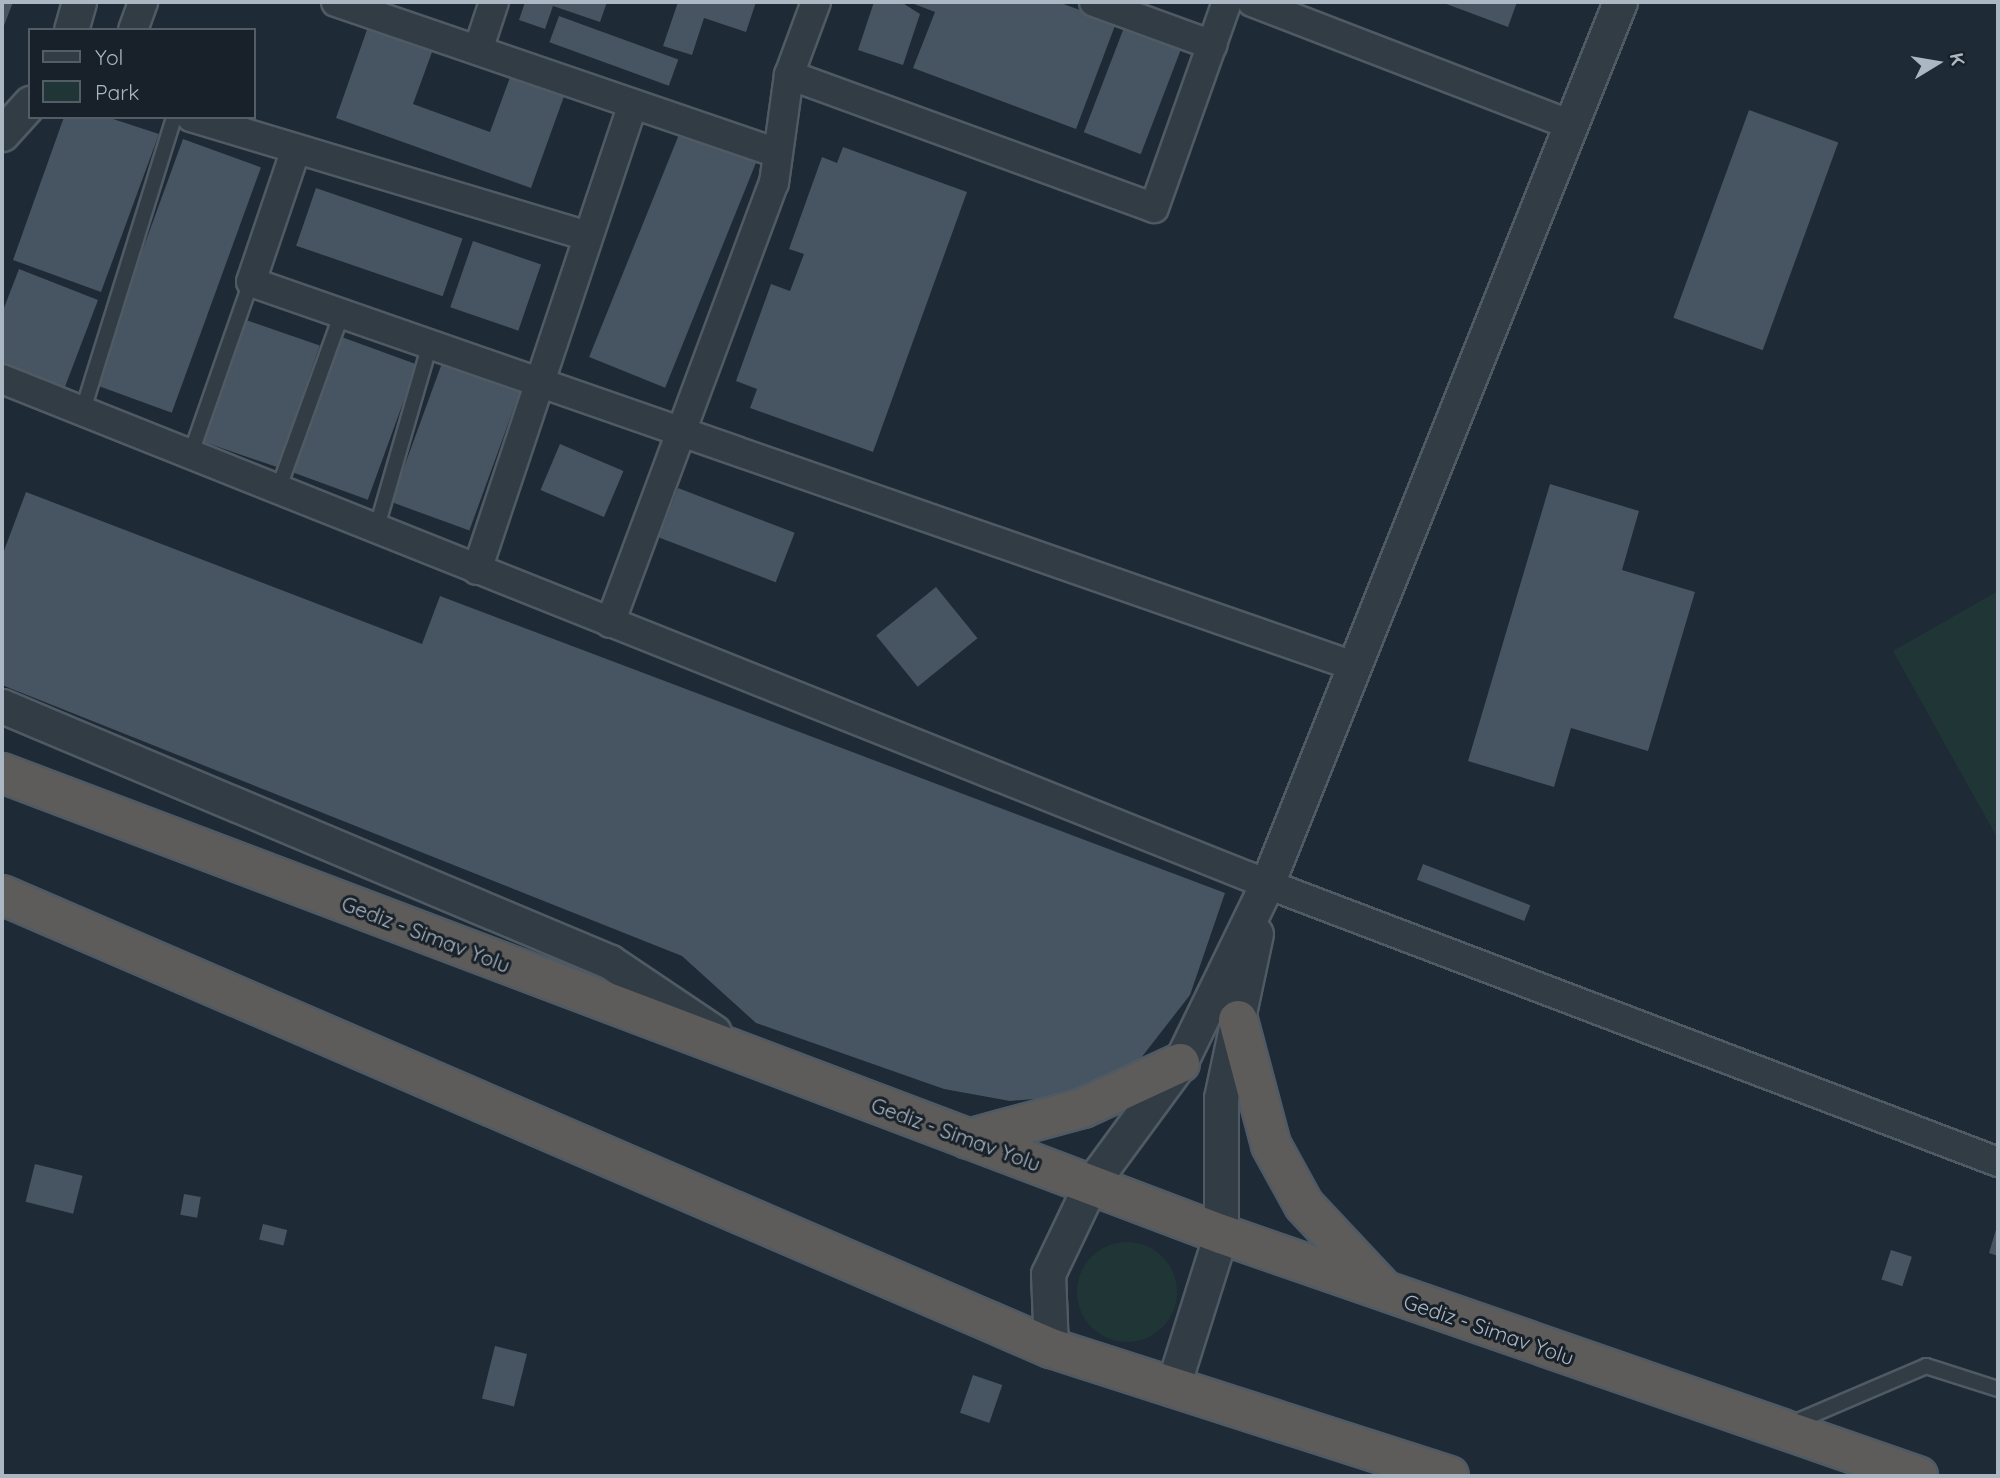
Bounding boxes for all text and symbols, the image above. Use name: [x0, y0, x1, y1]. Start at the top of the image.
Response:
legend: [28, 28, 256, 119]
north arrow: [1902, 28, 1972, 98]
text: Yol: [95, 44, 123, 70]
text: K: [1945, 51, 1971, 67]
text: Park: [95, 79, 139, 105]
street label: Gediz - Simav Yolu: [338, 890, 514, 978]
street label: Gediz - Simav Yolu: [868, 1092, 1044, 1176]
street label: Gediz - Simav Yolu: [1401, 1288, 1577, 1370]

